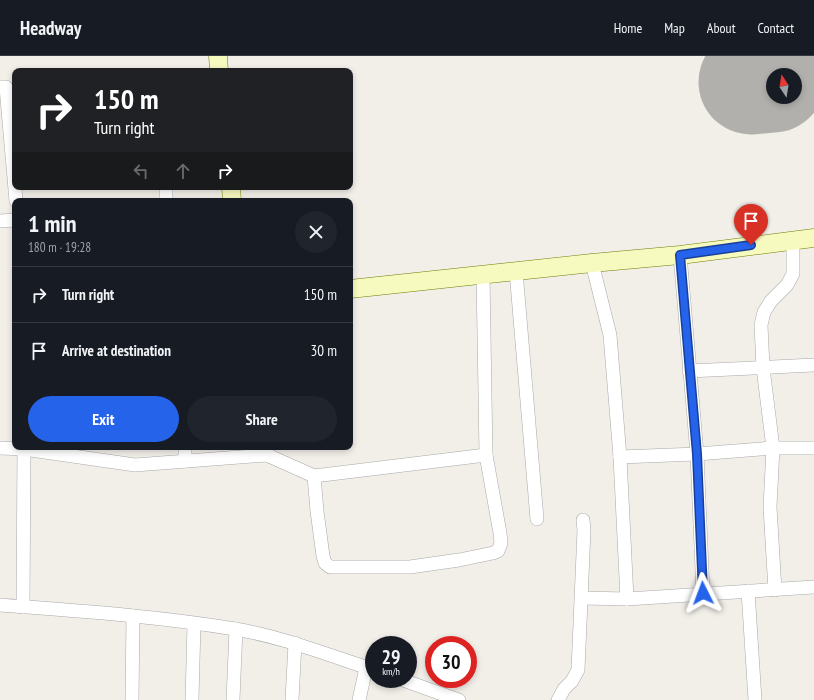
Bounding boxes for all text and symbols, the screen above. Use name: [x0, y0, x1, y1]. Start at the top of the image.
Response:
text: Headway: [20, 16, 81, 40]
text: Home: [614, 19, 642, 37]
text: Map: [664, 19, 685, 37]
text: About: [707, 19, 736, 37]
text: Contact: [758, 19, 794, 37]
north arrow: [766, 68, 802, 104]
map controls: [766, 68, 802, 104]
text: 150 m: [94, 80, 158, 117]
icon: right: [28, 84, 80, 136]
text: Turn right: [94, 116, 154, 139]
icon: left: [130, 160, 152, 182]
icon: ahead: [172, 160, 194, 182]
icon: right: [214, 160, 236, 182]
pin: [734, 204, 768, 245]
text: 1 min: [28, 208, 76, 239]
icon: arrive: [740, 210, 762, 232]
button: close: [295, 211, 337, 253]
text: 180 m · 19:28: [28, 239, 91, 256]
icon: right: [28, 284, 50, 306]
text: Turn right: [62, 285, 114, 304]
text: 150 m: [304, 285, 337, 304]
icon: arrive: [28, 340, 50, 362]
text: Arrive at destination: [62, 341, 171, 360]
text: 30 m: [311, 341, 337, 360]
button: Exit: [28, 396, 179, 442]
button: Share: [187, 396, 337, 442]
position arrow: [682, 572, 724, 614]
speed limit sign: 30: [425, 636, 477, 688]
text: 29: [381, 644, 401, 670]
text: km/h: [382, 665, 400, 678]

